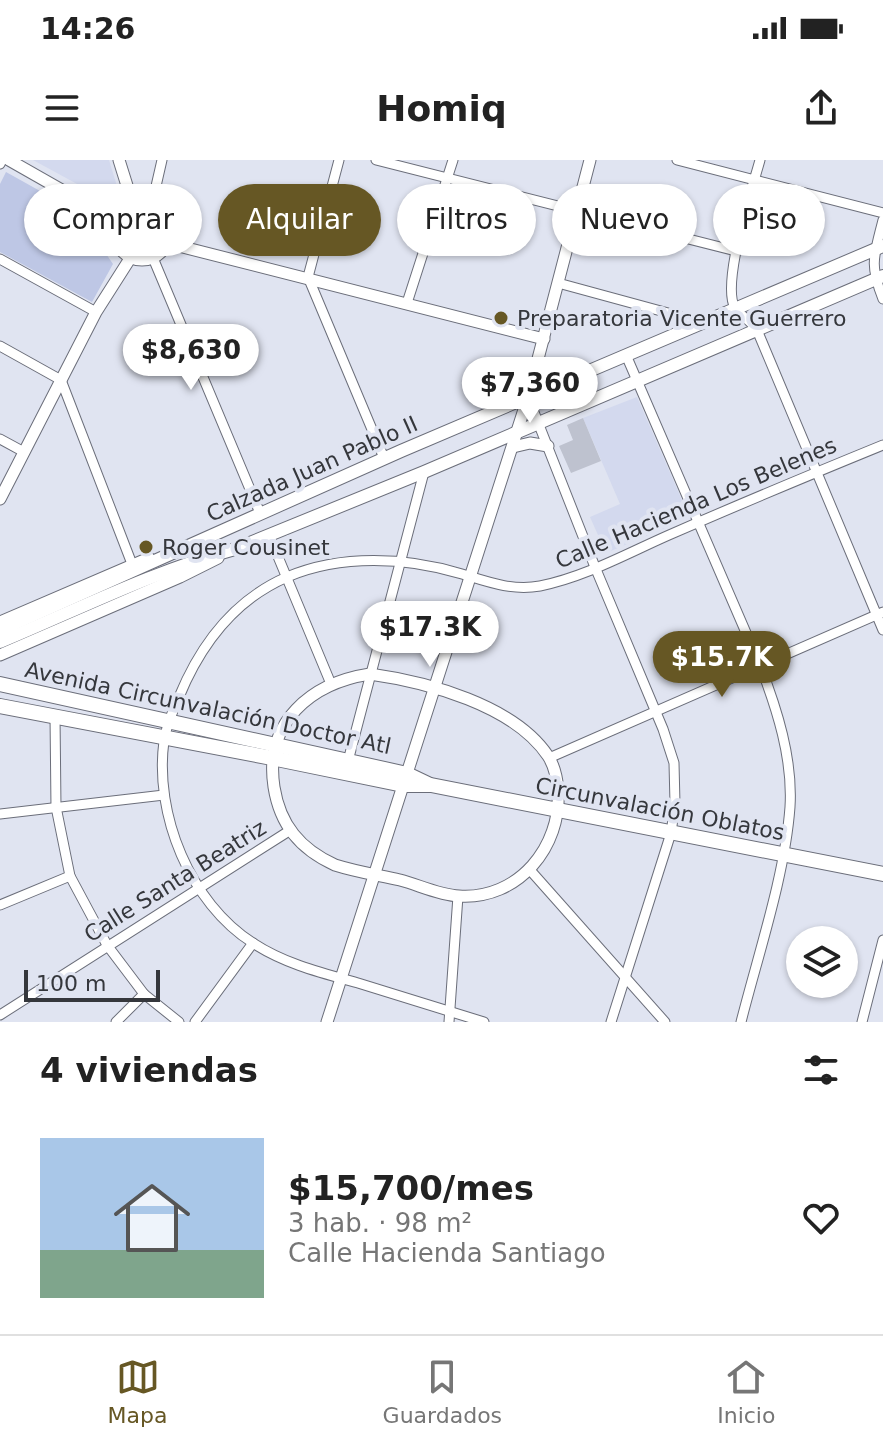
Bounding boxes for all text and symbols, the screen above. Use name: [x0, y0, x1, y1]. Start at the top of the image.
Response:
text: 14:26: [40, 11, 136, 46]
icon: menu: [40, 86, 84, 130]
icon: share: [799, 86, 843, 130]
text: Homiq: [376, 88, 507, 129]
chip: Comprar: [24, 184, 202, 256]
chip: Alquilar: [218, 184, 381, 256]
chip: Filtros: [397, 184, 536, 256]
chip: Nuevo: [552, 184, 697, 256]
chip: Piso: [713, 184, 825, 256]
place label: Preparatoria Vicente Guerrero: [517, 306, 846, 331]
marker: Preparatoria Vicente Guerrero: [492, 309, 510, 327]
pin: $8,630: [126, 324, 256, 392]
text: $8,630: [141, 335, 241, 365]
pin: $7,360: [465, 357, 595, 425]
text: $7,360: [480, 368, 580, 398]
street label: Calzada Juan Pablo II: [203, 411, 421, 527]
street label: Calle Hacienda Los Belenes: [552, 432, 840, 574]
place label: Roger Cousinet: [162, 535, 330, 560]
marker: Roger Cousinet: [137, 538, 155, 556]
pin: $17.3K: [365, 601, 495, 669]
text: $17.3K: [379, 612, 481, 642]
pin: $15.7K: [657, 631, 787, 699]
text: $15.7K: [671, 642, 773, 672]
street label: Avenida Circunvalación Doctor Atl: [23, 657, 393, 759]
street label: Circunvalación Oblatos: [533, 773, 787, 845]
street label: Calle Santa Beatriz: [80, 815, 270, 947]
map controls: [786, 926, 858, 998]
button: layers: [786, 926, 858, 998]
scale bar: [24, 966, 160, 1002]
text: 100 m: [36, 971, 106, 996]
icon: filters: [799, 1048, 843, 1092]
text: 4 viviendas: [40, 1050, 258, 1090]
text: $15,700/mes: [288, 1168, 534, 1208]
icon: home: [104, 1170, 200, 1266]
icon: heart: [799, 1196, 843, 1240]
text: 3 hab. · 98 m²: [288, 1208, 472, 1238]
text: Calle Hacienda Santiago: [288, 1238, 606, 1268]
tab: Mapa: [108, 1355, 167, 1428]
tab: Guardados: [383, 1355, 502, 1428]
tab: Inicio: [717, 1355, 775, 1428]

